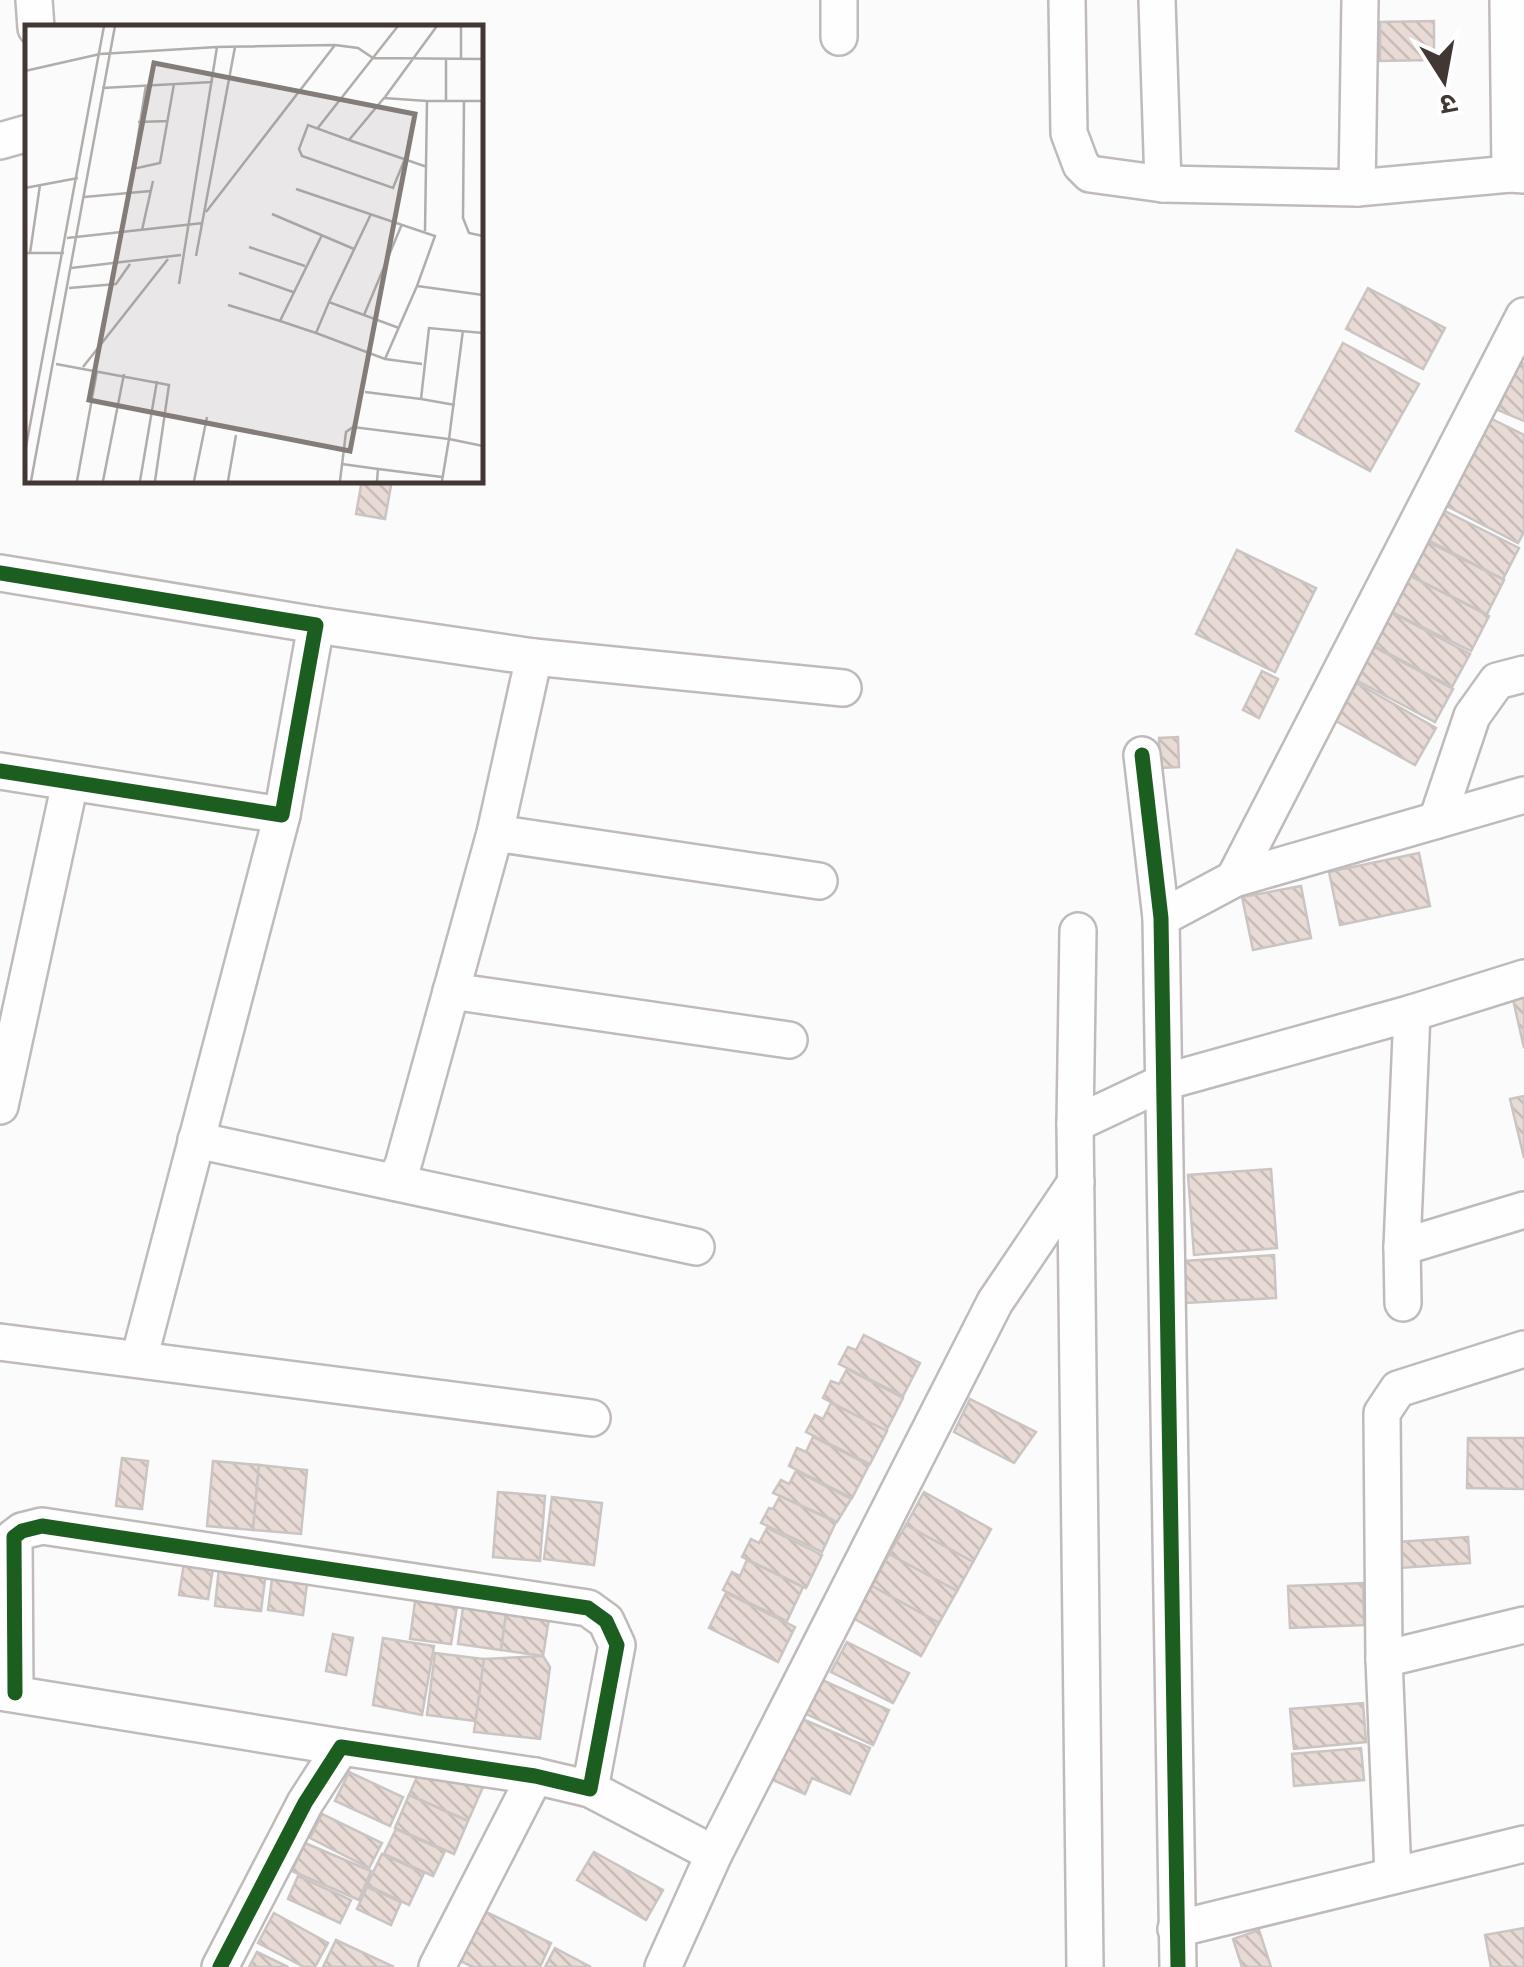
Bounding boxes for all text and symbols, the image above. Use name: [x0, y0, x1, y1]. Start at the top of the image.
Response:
inset map: [25, 25, 482, 482]
north arrow: [1394, 30, 1494, 130]
text: उ: [1437, 86, 1460, 122]

